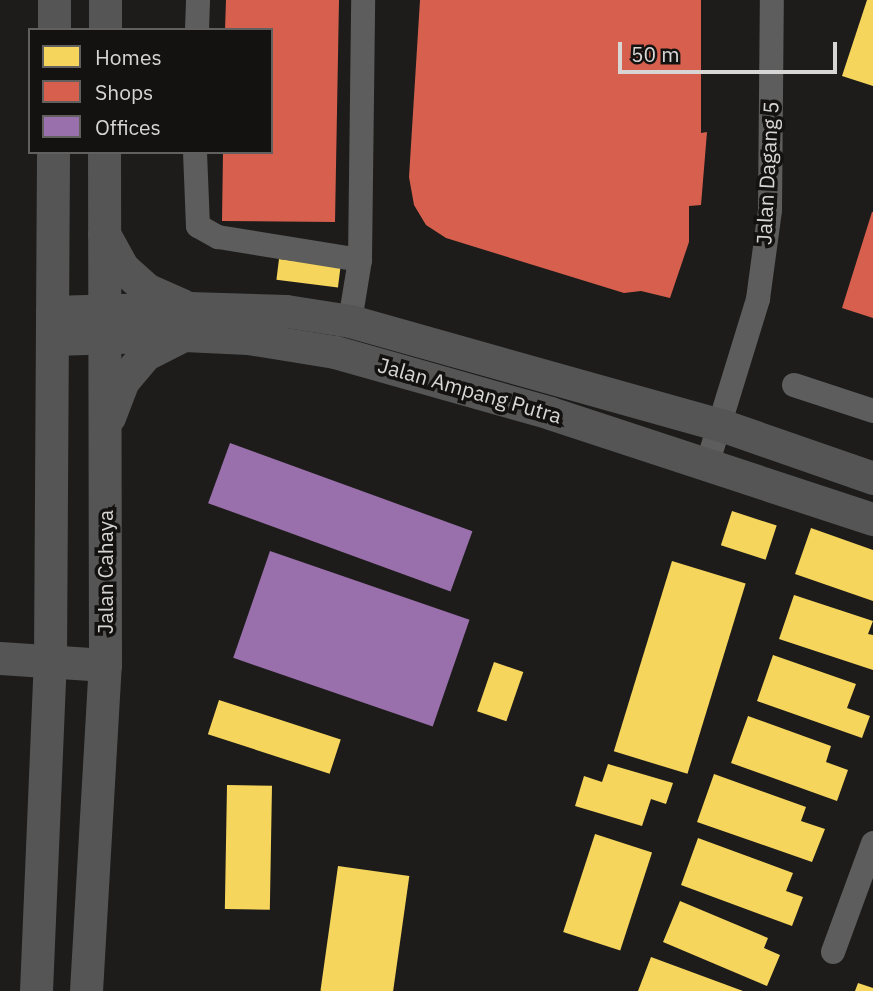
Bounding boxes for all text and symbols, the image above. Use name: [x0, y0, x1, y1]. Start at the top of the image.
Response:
legend: [28, 28, 273, 154]
scale bar: [621, 28, 840, 72]
text: 50 m: [631, 40, 680, 68]
text: Homes: [95, 43, 162, 71]
text: Shops: [95, 78, 153, 106]
street label: Jalan Dagang 5: [751, 101, 783, 245]
text: Offices: [95, 113, 161, 141]
street label: Jalan Ampang Putra: [375, 352, 565, 428]
street label: Jalan Cahaya: [92, 510, 118, 634]

